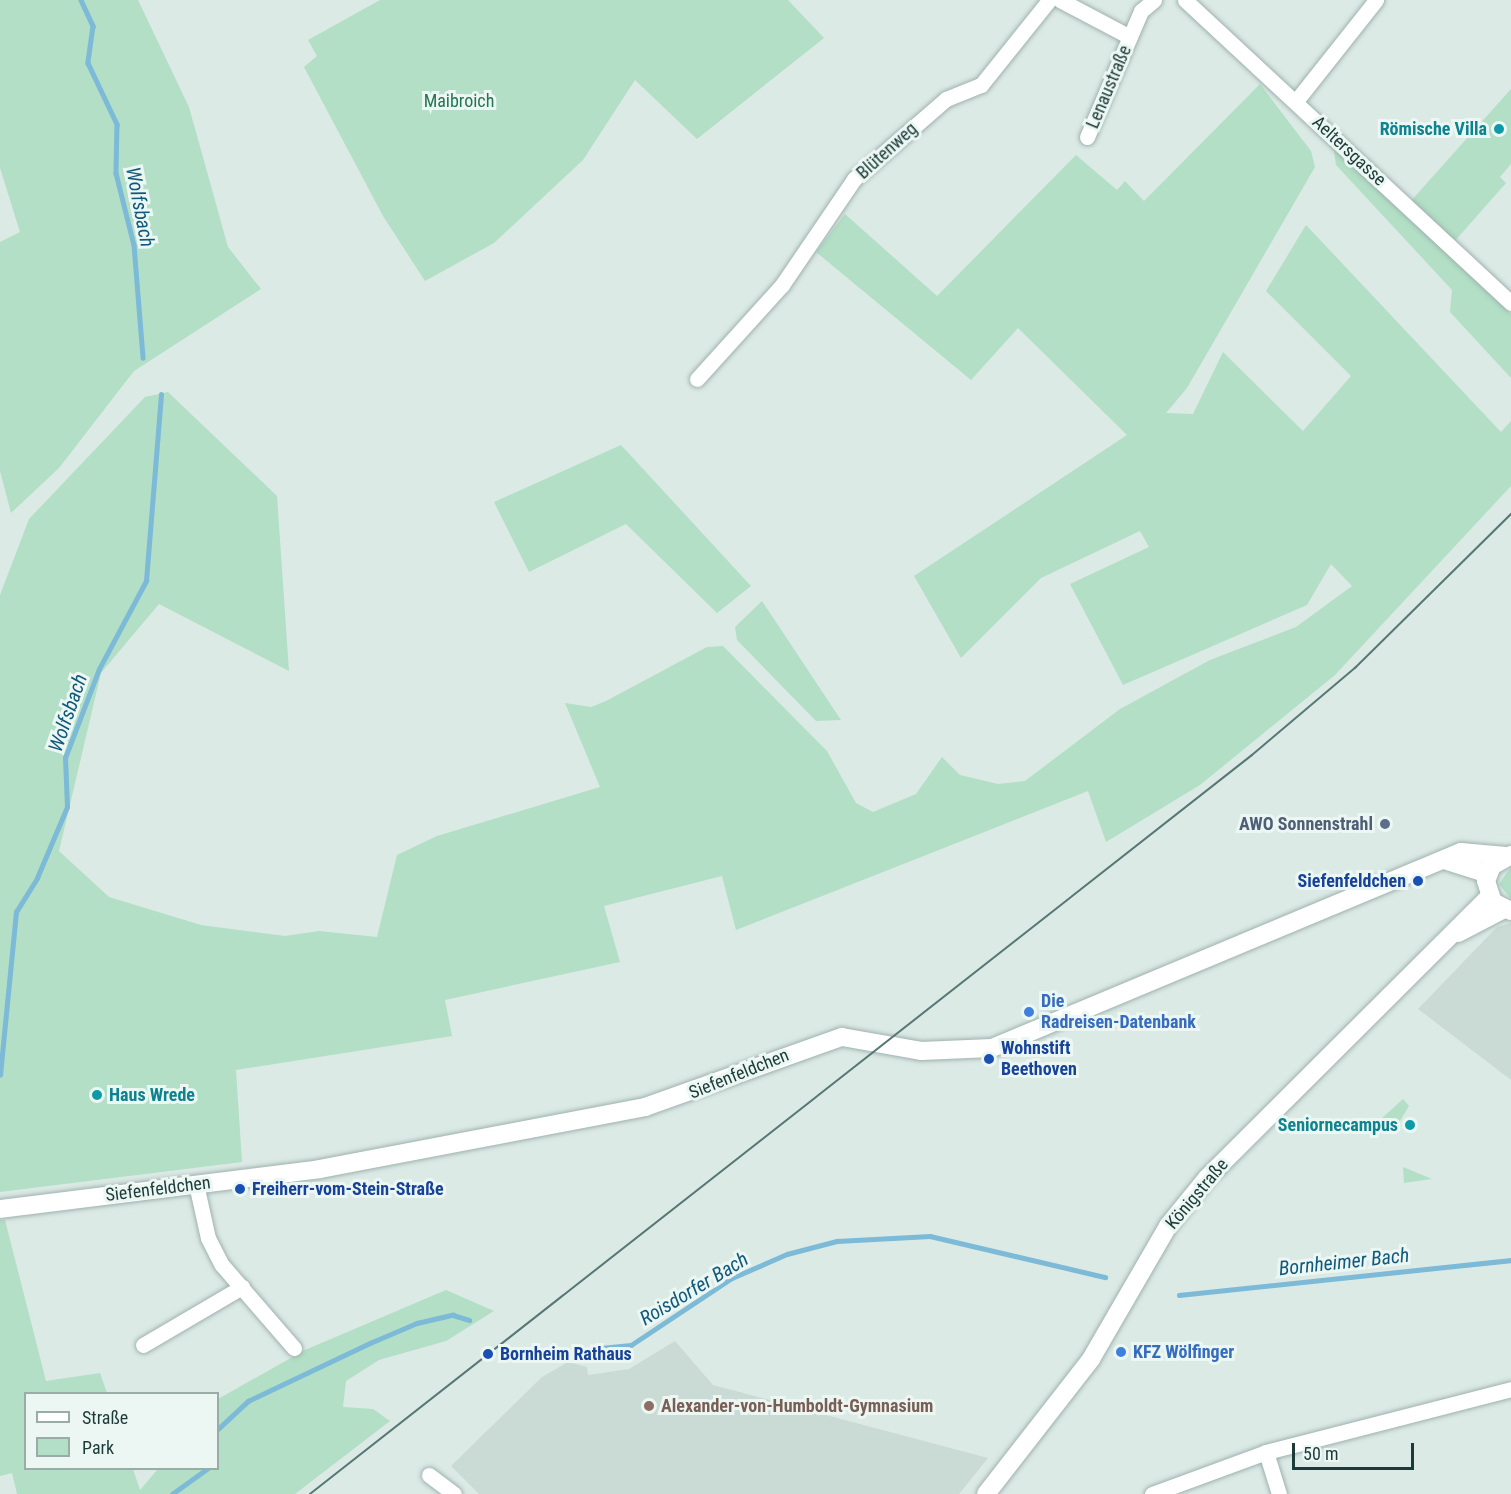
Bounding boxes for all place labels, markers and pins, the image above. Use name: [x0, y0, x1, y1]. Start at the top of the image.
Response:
place label: Römische Villa: [1380, 118, 1487, 140]
marker: Römische Villa: [1492, 122, 1506, 136]
place label: AWO Sonnenstrahl: [1239, 813, 1373, 835]
marker: AWO Sonnenstrahl: [1378, 817, 1392, 831]
place label: Siefenfeldchen: [1298, 870, 1406, 892]
marker: Siefenfeldchen: [1411, 874, 1425, 888]
place label: Die Radreisen-Datenbank: [1041, 991, 1196, 1034]
marker: Die Radreisen-Datenbank: [1022, 1005, 1036, 1019]
place label: Wohnstift Beethoven: [1001, 1038, 1077, 1080]
marker: Wohnstift Beethoven: [982, 1052, 996, 1066]
place label: Haus Wrede: [109, 1084, 195, 1106]
marker: Haus Wrede: [90, 1088, 104, 1102]
place label: Seniornecampus: [1278, 1114, 1398, 1136]
marker: Seniornecampus: [1403, 1118, 1417, 1132]
place label: Freiherr-vom-Stein-Straße: [252, 1178, 444, 1200]
marker: Freiherr-vom-Stein-Straße: [233, 1182, 247, 1196]
place label: KFZ Wölfinger: [1133, 1341, 1234, 1363]
place label: Bornheim Rathaus: [500, 1343, 632, 1365]
marker: KFZ Wölfinger: [1114, 1345, 1128, 1359]
marker: Bornheim Rathaus: [481, 1347, 495, 1361]
place label: Alexander-von-Humboldt-Gymnasium: [661, 1395, 933, 1417]
marker: Alexander-von-Humboldt-Gymnasium: [642, 1399, 656, 1413]

